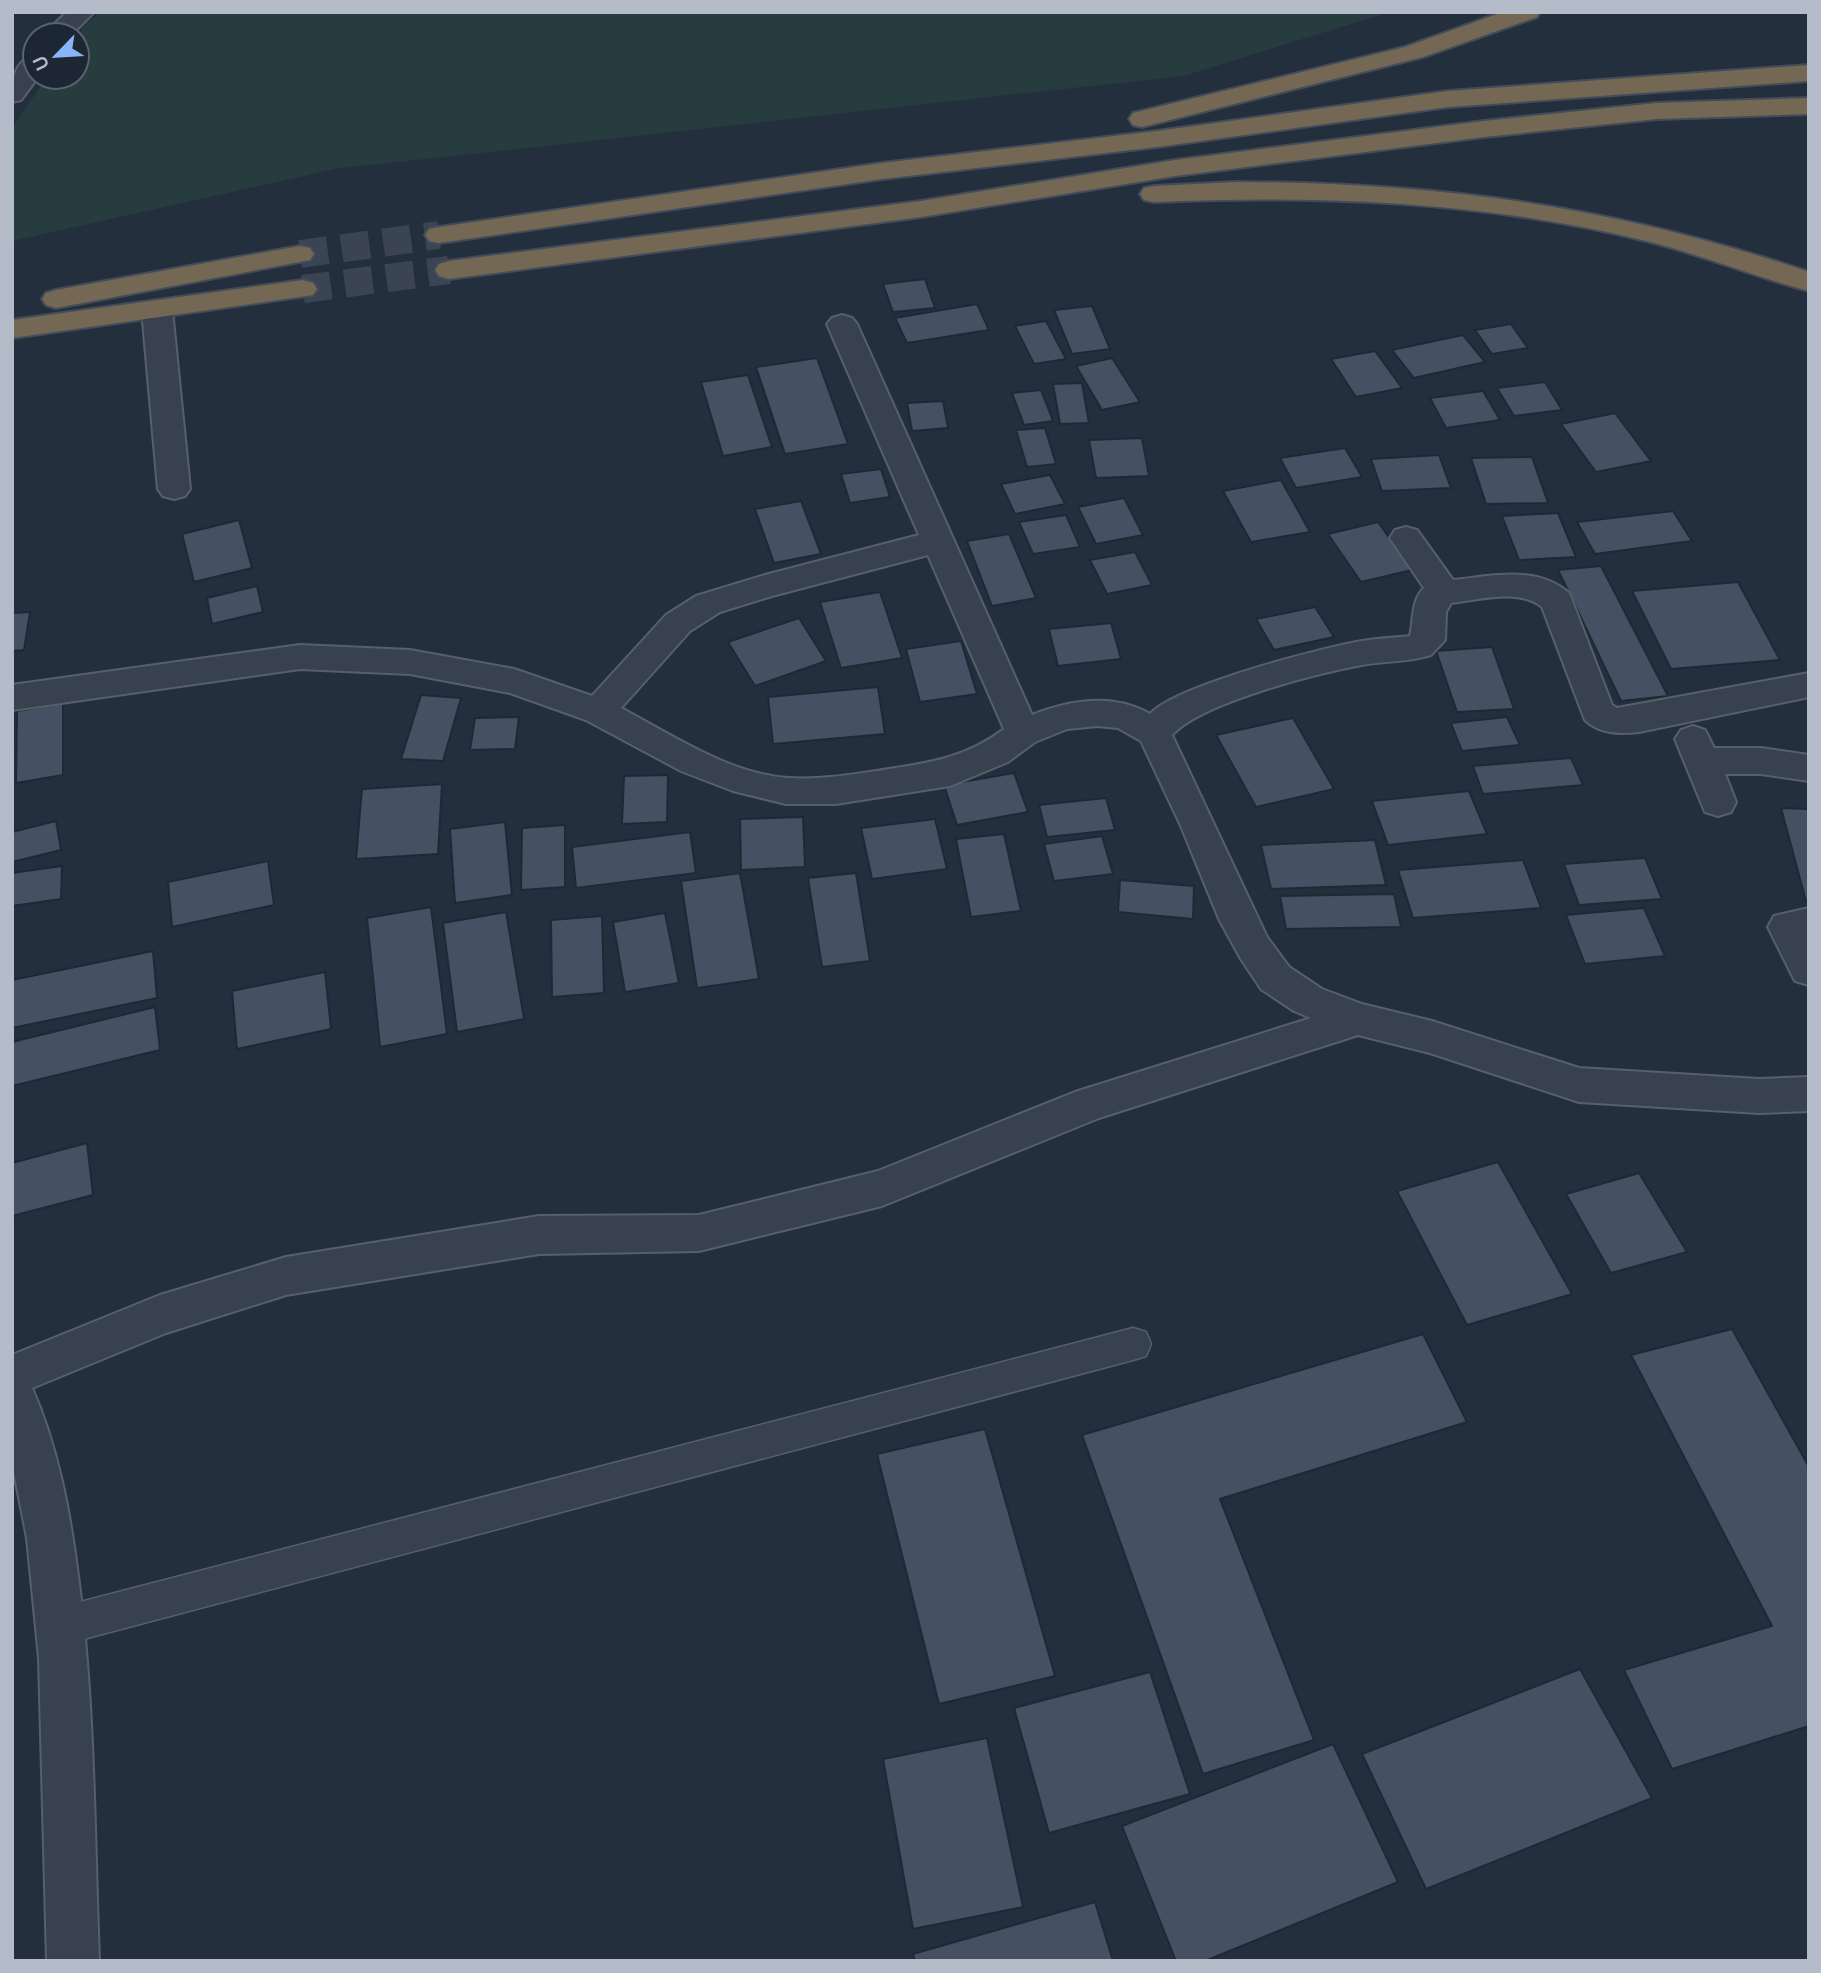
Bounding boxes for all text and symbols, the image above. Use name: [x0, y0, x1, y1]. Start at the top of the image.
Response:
north arrow: [21, 21, 91, 91]
text: U: [28, 52, 54, 74]

